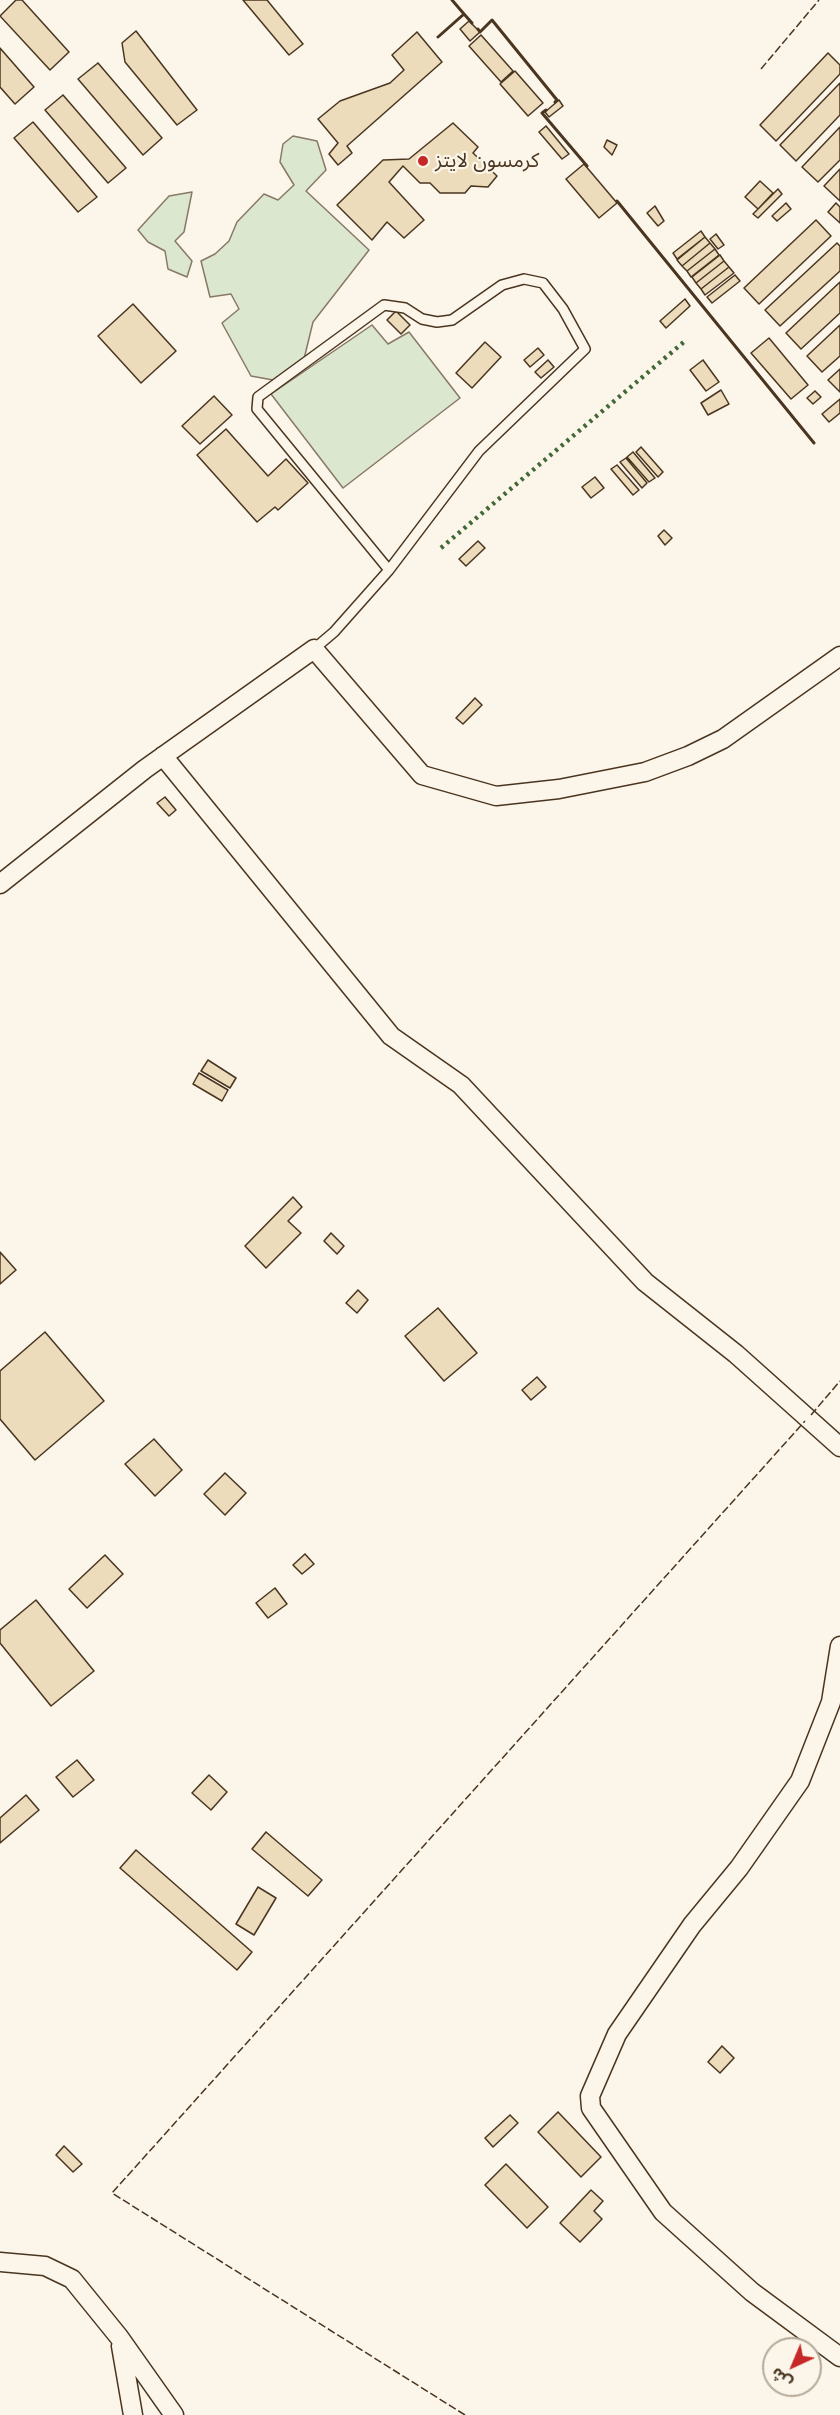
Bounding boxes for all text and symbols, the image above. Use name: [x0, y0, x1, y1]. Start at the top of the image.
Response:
place label: كرمسون لايتز: [435, 149, 539, 173]
marker: كرمسون لايتز: [416, 154, 430, 168]
north arrow: [762, 2337, 822, 2397]
text: ش: [765, 2363, 796, 2394]

